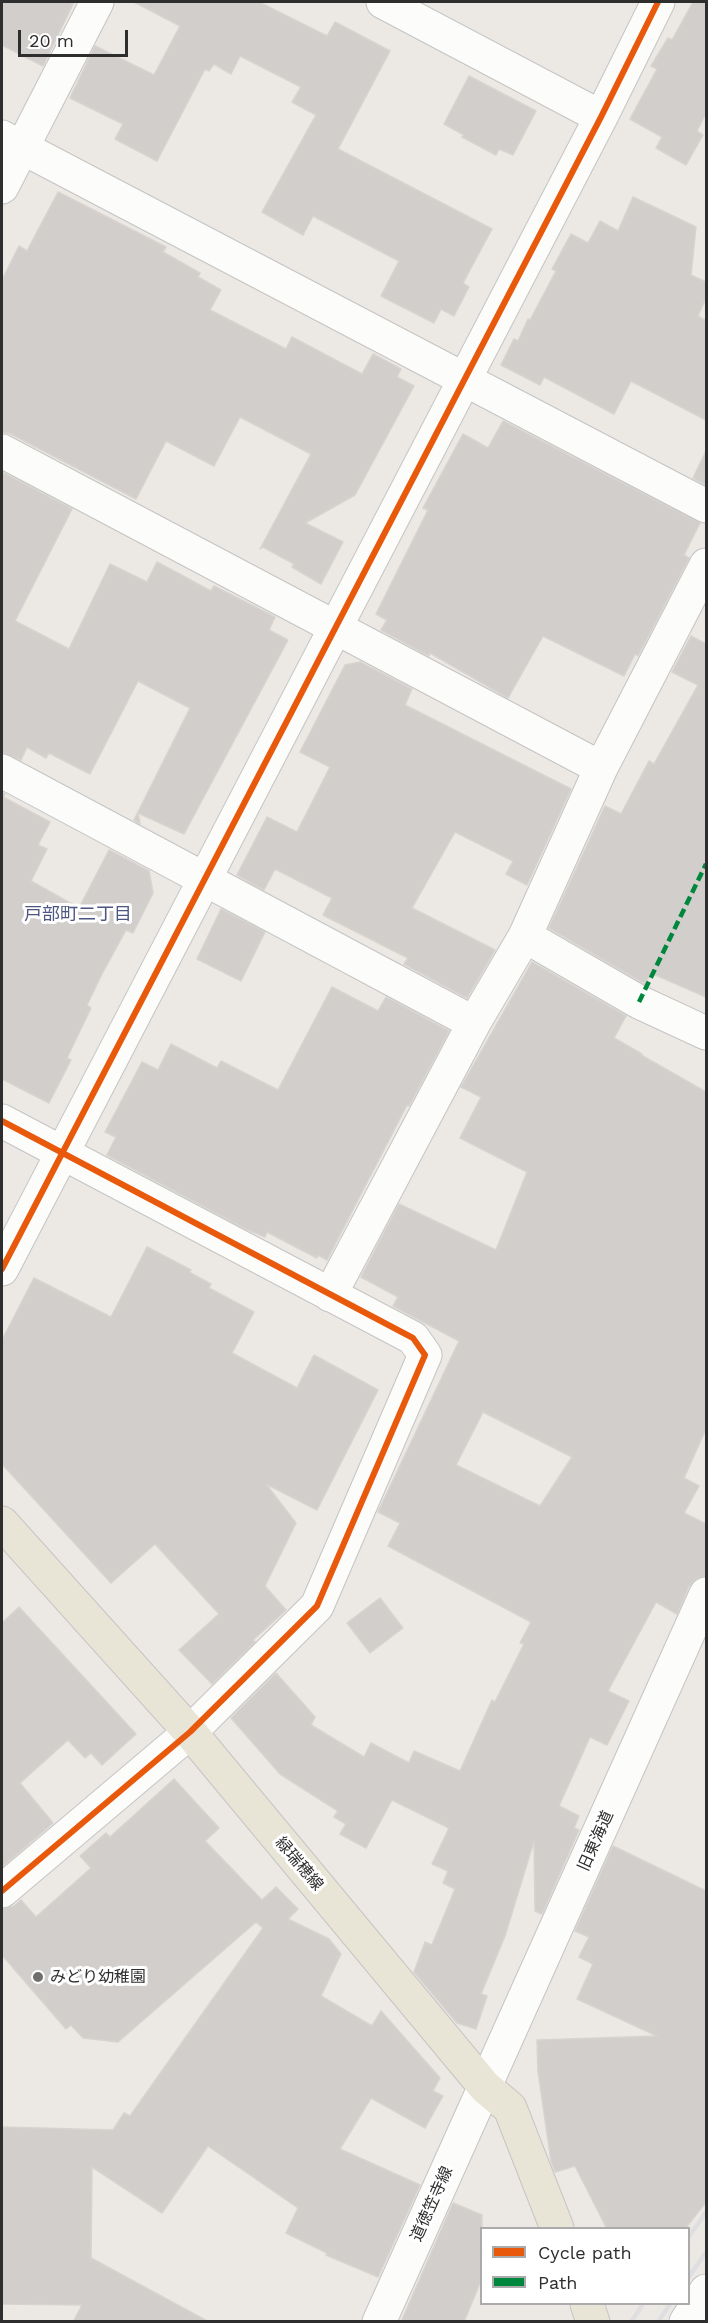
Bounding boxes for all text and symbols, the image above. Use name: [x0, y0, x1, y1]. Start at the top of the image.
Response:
scale bar: [21, 18, 130, 56]
text: 20 m: [29, 30, 74, 51]
district label: 戸部町二丁目: [24, 904, 132, 926]
street label: 旧東海道: [574, 1808, 618, 1874]
street label: 緑瑞穂線: [271, 1833, 327, 1895]
place label: みどり幼稚園: [50, 1967, 146, 1987]
marker: みどり幼稚園: [31, 1970, 45, 1984]
street label: 道徳笠寺線: [407, 2164, 457, 2244]
legend: [480, 2227, 690, 2305]
text: Cycle path: [538, 2242, 632, 2263]
text: Path: [538, 2272, 578, 2293]

